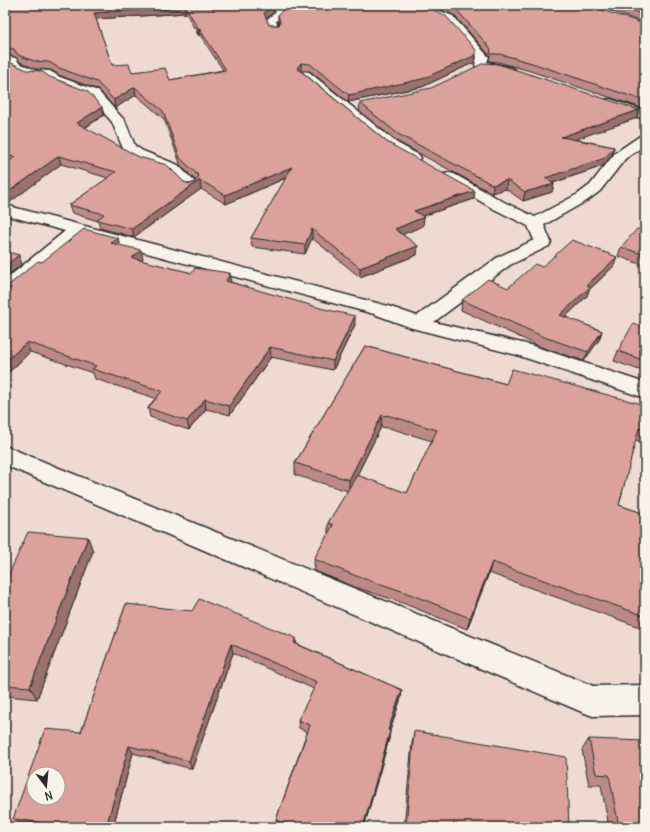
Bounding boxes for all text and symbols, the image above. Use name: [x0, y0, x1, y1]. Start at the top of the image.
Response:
north arrow: [26, 766, 66, 806]
text: N: [43, 788, 54, 803]

